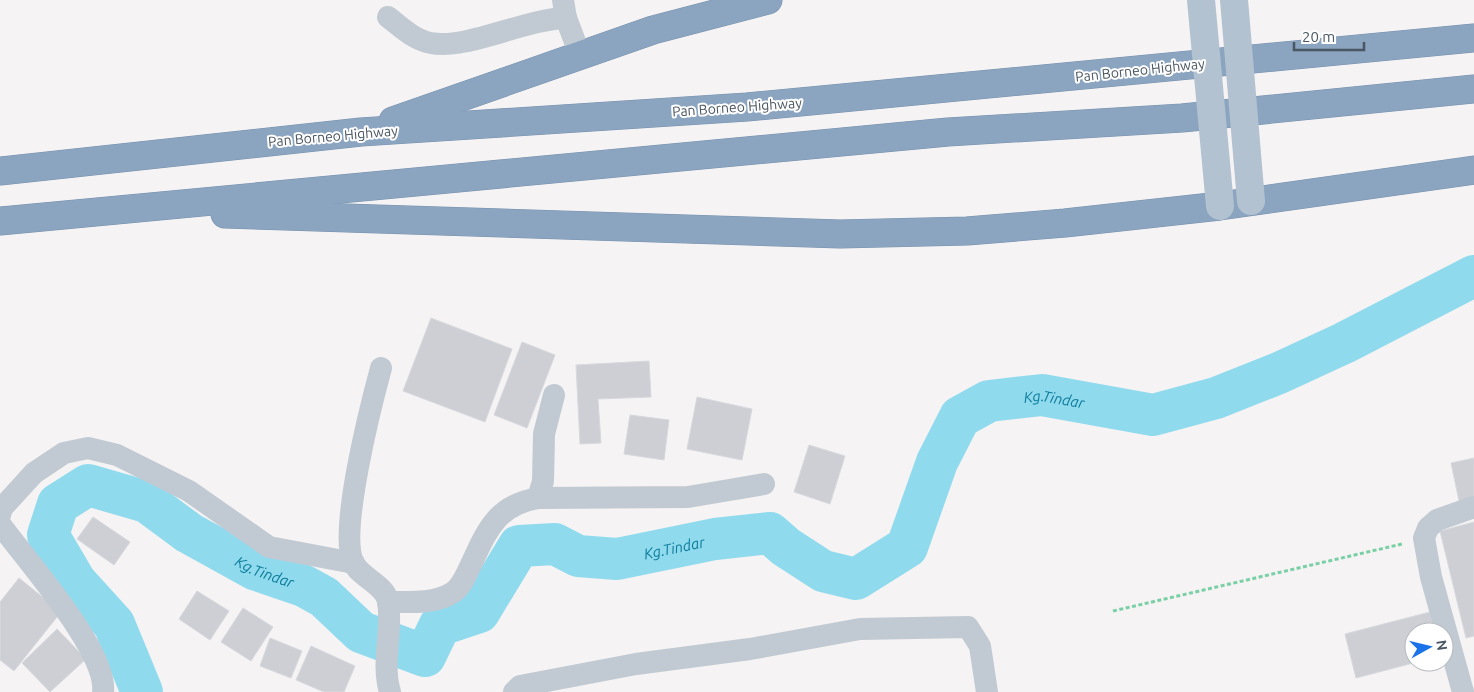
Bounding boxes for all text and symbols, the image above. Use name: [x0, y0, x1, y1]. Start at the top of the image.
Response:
scale bar: [1294, 20, 1364, 52]
text: 20 m: [1302, 28, 1335, 45]
street label: Pan Borneo Highway: [1074, 55, 1206, 85]
street label: Pan Borneo Highway: [672, 94, 803, 120]
street label: Pan Borneo Highway: [267, 122, 399, 150]
water label: Kg.Tindar: [1023, 386, 1087, 411]
water label: Kg.Tindar: [642, 533, 707, 562]
water label: Kg.Tindar: [233, 552, 298, 591]
north arrow: [1404, 622, 1454, 672]
text: N: [1433, 639, 1451, 651]

